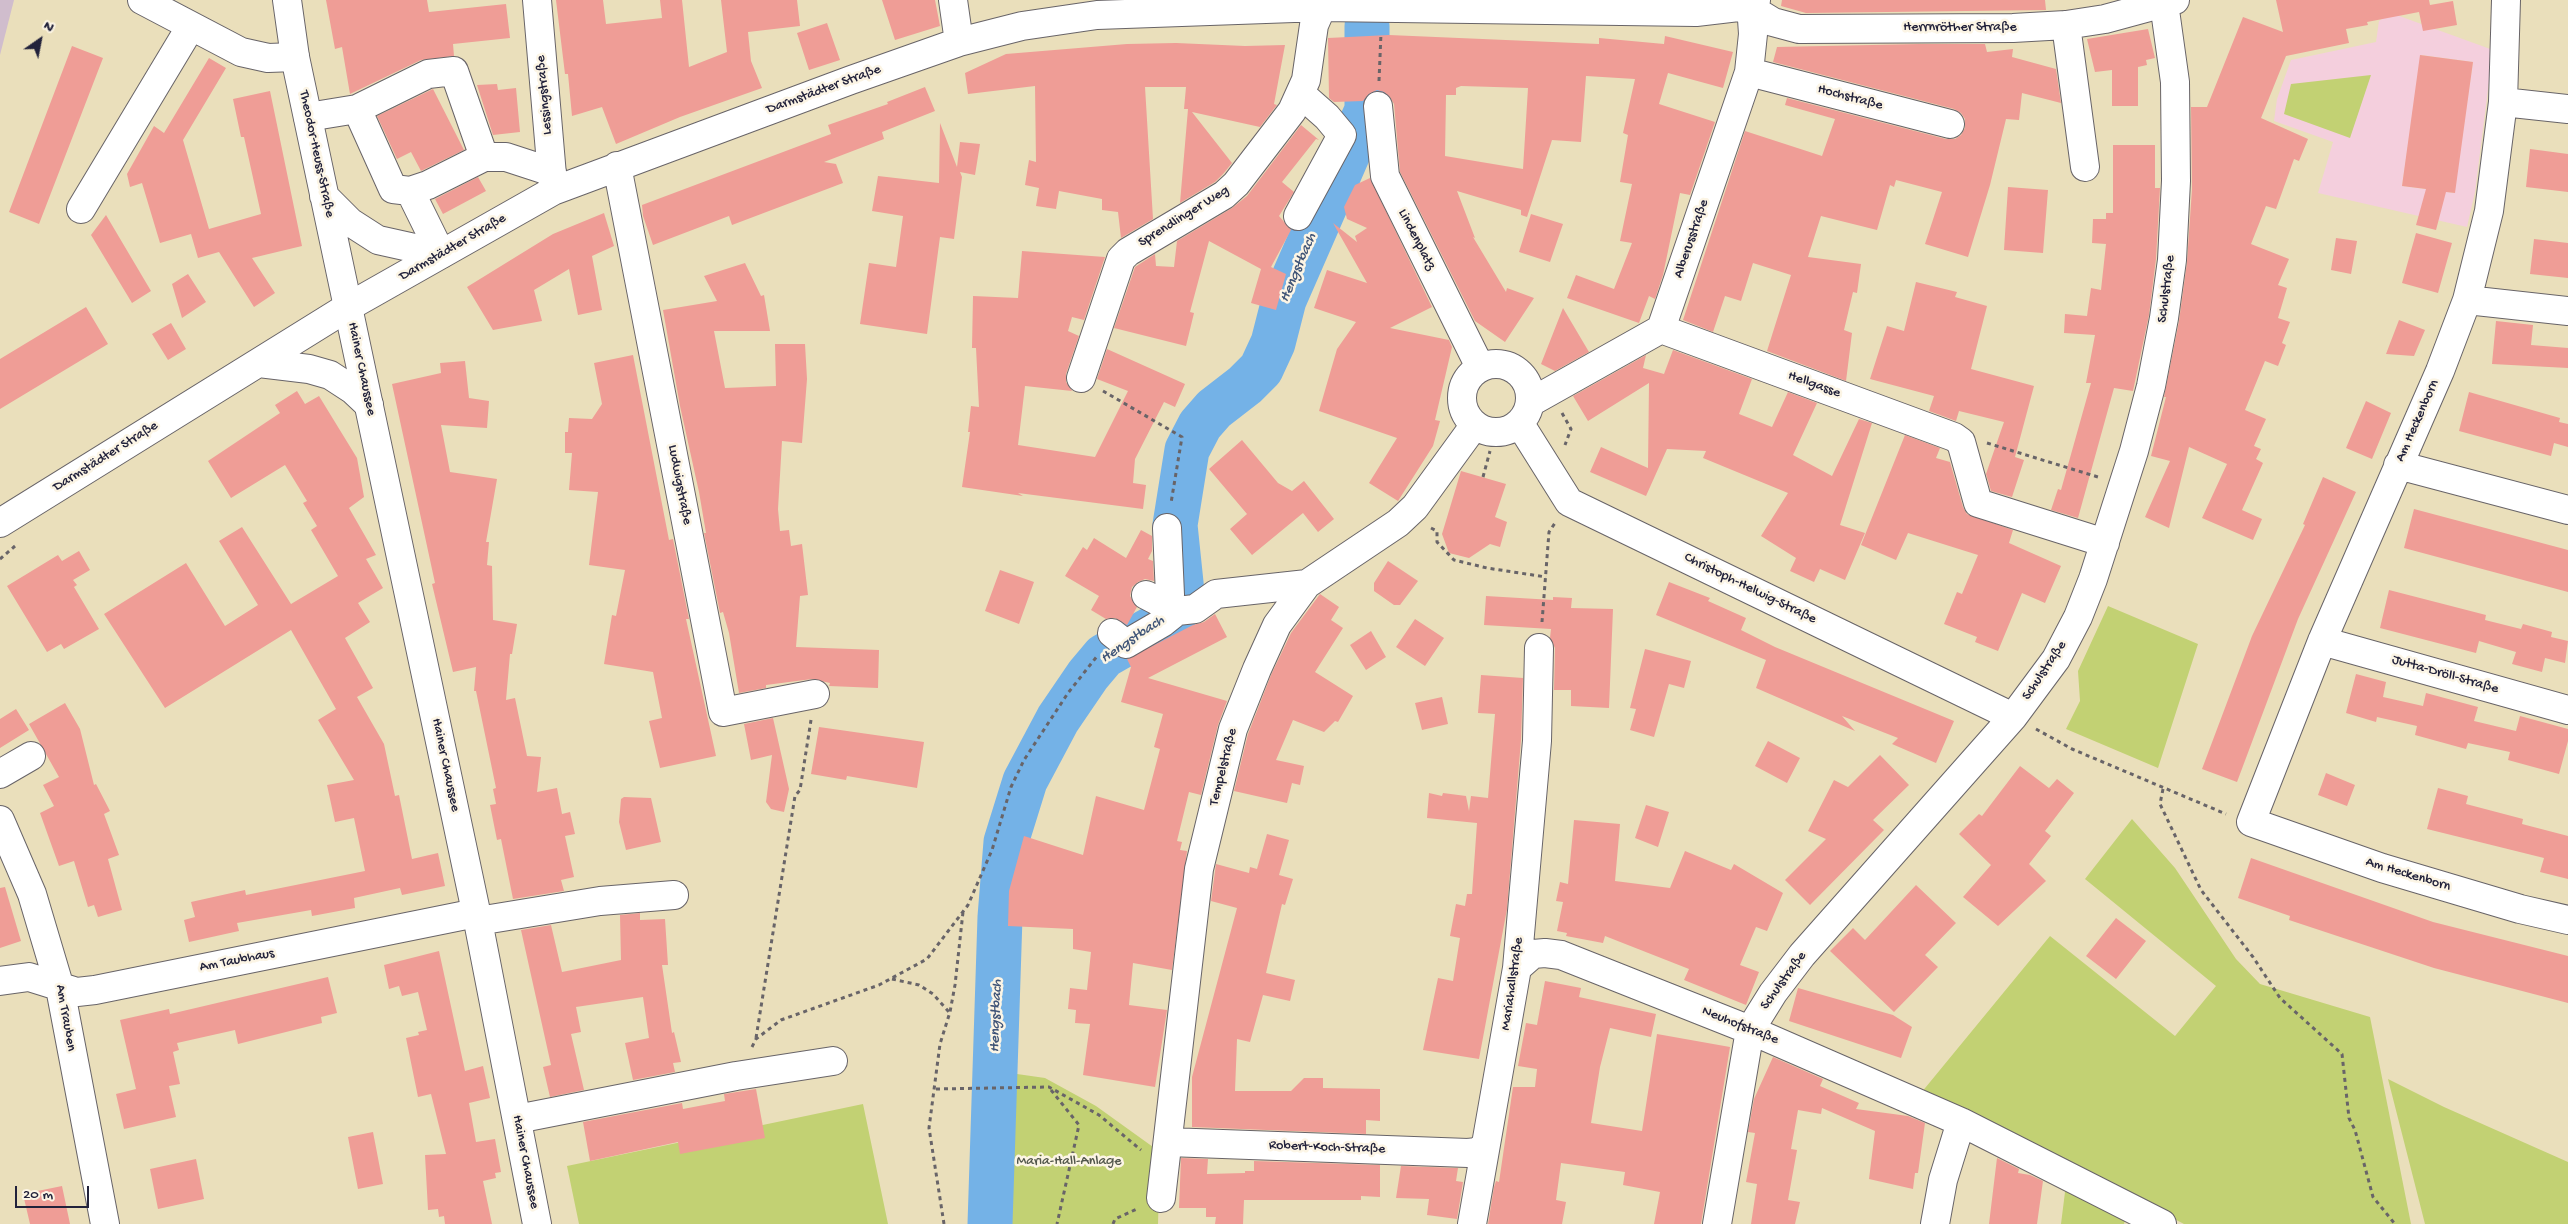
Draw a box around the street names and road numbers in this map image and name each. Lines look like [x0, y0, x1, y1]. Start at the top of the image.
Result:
street label: Herrnröther Straße [1903, 20, 2017, 36]
street label: Lessingstraße [533, 55, 557, 135]
street label: Darmstädter Straße [764, 61, 884, 119]
street label: Hochstraße [1816, 81, 1884, 115]
street label: Theodor-Heuss-Straße [294, 89, 338, 219]
street label: Sprendlinger Weg [1136, 182, 1232, 252]
street label: Alberusstraße [1671, 198, 1713, 280]
street label: Lindenplatz [1393, 207, 1439, 273]
street label: Darmstädter Straße [397, 211, 509, 285]
street label: Schulstraße [2155, 254, 2179, 324]
street label: Hainer Chaussee [343, 321, 379, 417]
street label: Hellgasse [1785, 368, 1843, 402]
street label: Am Heckenborn [2392, 377, 2444, 465]
street label: Darmstädter Straße [50, 418, 162, 496]
street label: Ludwigstraße [663, 444, 695, 526]
street label: Christoph-Helwig-Straße [1681, 550, 1819, 628]
street label: Schulstraße [2019, 638, 2071, 704]
street label: Jutta-Dröll-Straße [2390, 652, 2500, 698]
street label: Hainer Chaussee [427, 717, 463, 813]
street label: Tempelstraße [1206, 727, 1242, 807]
street label: Am Heckenborn [2364, 854, 2452, 896]
street label: Mariahallstraße [1498, 936, 1528, 1032]
street label: Am Taubhaus [198, 946, 276, 976]
street label: Schulstraße [1757, 949, 1811, 1013]
street label: Am Trauben [51, 983, 79, 1053]
street label: Neuhofstraße [1699, 1003, 1781, 1049]
street label: Hainer Chaussee [508, 1114, 542, 1210]
street label: Robert-Koch-Straße [1268, 1138, 1386, 1158]

